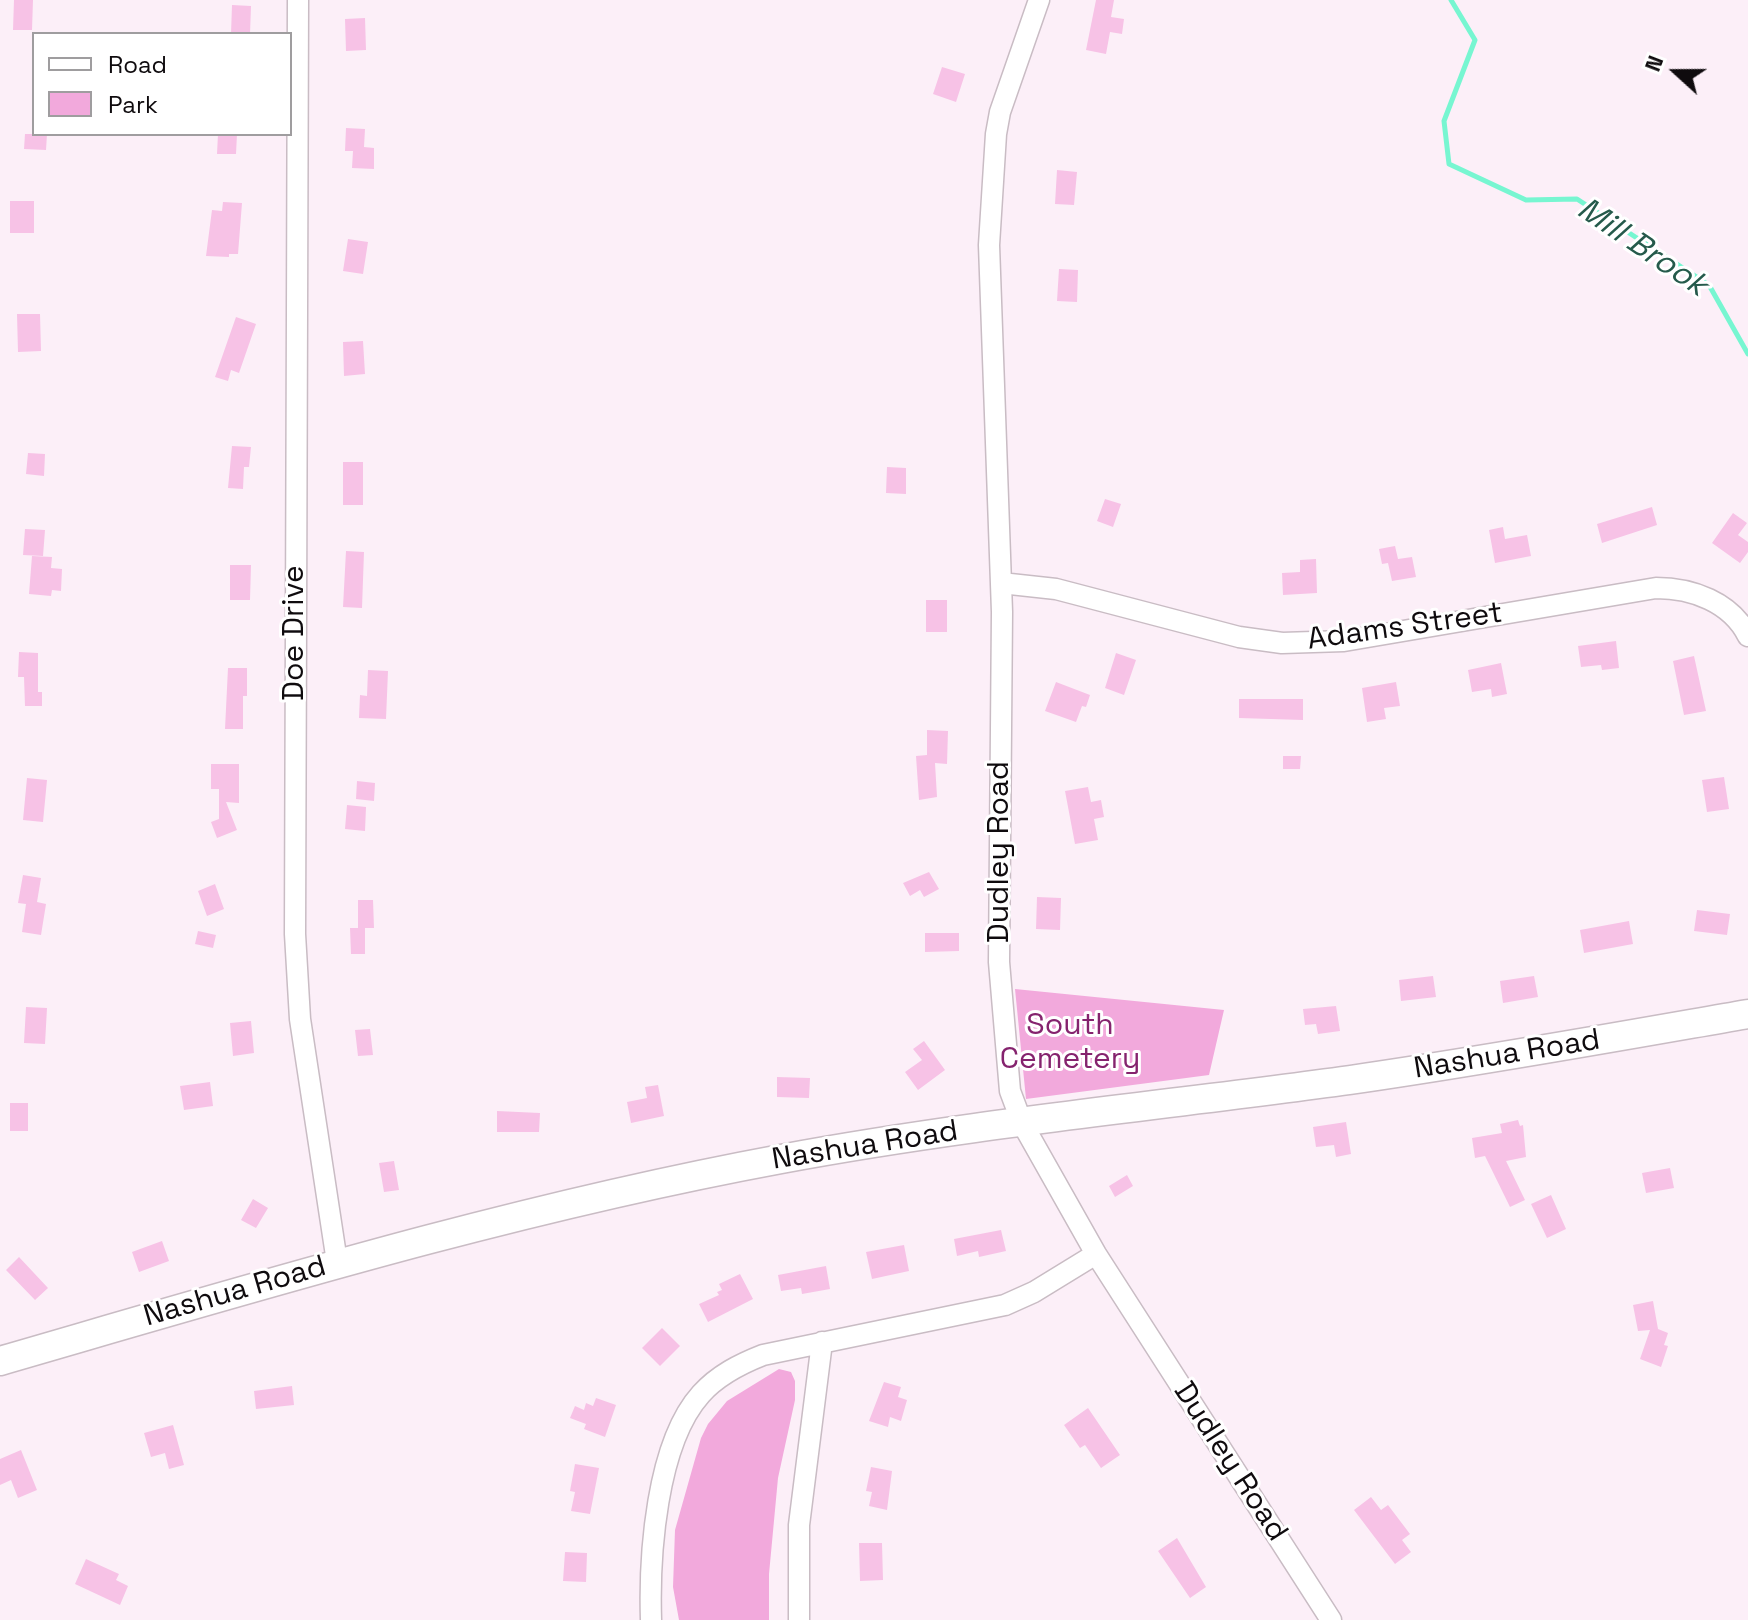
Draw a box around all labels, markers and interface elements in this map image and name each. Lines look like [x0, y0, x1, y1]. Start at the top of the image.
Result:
legend [32, 32, 292, 136]
north arrow [1636, 32, 1716, 112]
text: Road [108, 49, 167, 80]
text: N [1638, 51, 1669, 75]
text: Park [108, 89, 158, 120]
water label: Mill Brook [1570, 190, 1714, 306]
street label: Doe Drive [277, 565, 313, 701]
street label: Adams Street [1305, 596, 1505, 658]
street label: Dudley Road [982, 761, 1018, 943]
park label: South Cemetery [1000, 1008, 1140, 1078]
street label: Nashua Road [1411, 1023, 1603, 1087]
street label: Nashua Road [769, 1114, 961, 1178]
street label: Nashua Road [140, 1249, 330, 1335]
street label: Dudley Road [1165, 1376, 1295, 1548]

